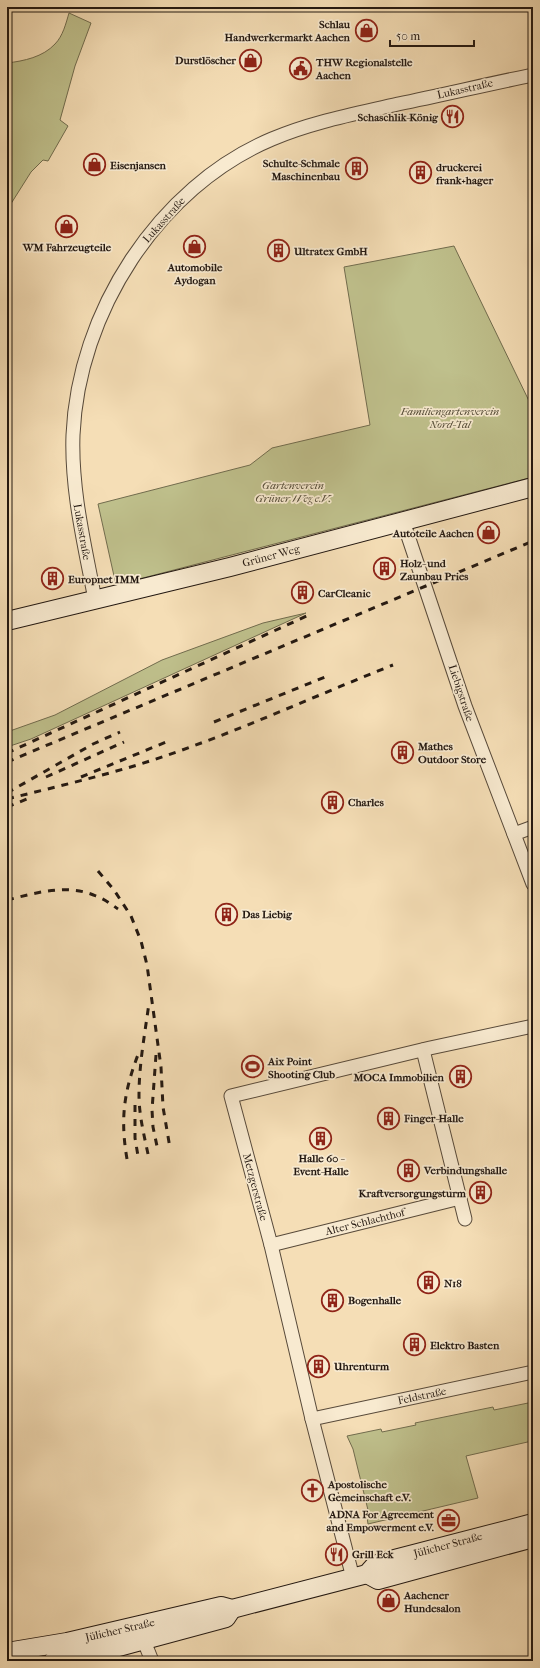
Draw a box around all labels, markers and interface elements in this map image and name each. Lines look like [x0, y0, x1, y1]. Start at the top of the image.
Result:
shop icon: Schlau Handwerkermarkt Aachen [353, 17, 379, 43]
place label: Schlau Handwerkermarkt Aachen [225, 18, 351, 44]
scale bar [390, 22, 474, 48]
text: 50 m [396, 29, 420, 43]
shop icon: Durstlöscher [238, 47, 264, 73]
place label: Durstlöscher [174, 54, 236, 67]
public building icon: THW Regionalstelle Aachen [287, 55, 313, 81]
place label: THW Regionalstelle Aachen [315, 56, 413, 82]
street label: Lukasstraße [436, 76, 495, 102]
restaurant icon: Schaschlik-König [440, 104, 466, 130]
place label: Schaschlik-König [358, 111, 439, 124]
shop icon: Eisenjansen [81, 152, 107, 178]
building icon: Schulte-Schmale Maschinenbau [343, 156, 369, 182]
place label: Schulte-Schmale Maschinenbau [263, 157, 341, 183]
place label: Eisenjansen [110, 159, 167, 172]
building icon: druckerei frank+hager [407, 160, 433, 186]
place label: druckerei frank+hager [435, 161, 493, 187]
street label: Lukasstraße [140, 194, 188, 245]
shop icon: WM Fahrzeugteile [54, 214, 80, 240]
shop icon: Automobile Aydogan [182, 234, 208, 260]
building icon: Ultratex GmbH [266, 238, 292, 264]
place label: WM Fahrzeugteile [22, 241, 112, 254]
place label: Ultratex GmbH [293, 245, 368, 258]
place label: Automobile Aydogan [167, 261, 223, 287]
park label: Familiengartenverein Nord-Tal [400, 405, 499, 431]
park label: Gartenverein Grüner Weg e.V. [255, 479, 332, 505]
street label: Lukasstraße [71, 503, 93, 562]
shop icon: Autoteile Aachen [476, 520, 502, 546]
place label: Autoteile Aachen [392, 527, 475, 540]
street label: Grüner Weg [241, 542, 301, 570]
building icon: Holz- und Zaunbau Pries [371, 556, 397, 582]
place label: Holz- und Zaunbau Pries [400, 557, 468, 583]
building icon: Europnet IMM [40, 566, 66, 592]
place label: Europnet IMM [68, 573, 140, 586]
building icon: CarCleanic [289, 580, 315, 606]
place label: CarCleanic [318, 587, 371, 600]
street label: Liebigstraße [446, 663, 477, 724]
building icon: Mathes Outdoor Store [390, 739, 416, 765]
place label: Mathes Outdoor Store [417, 740, 487, 766]
building icon: Charles [319, 789, 345, 815]
place label: Charles [348, 796, 384, 809]
building icon: Das Liebig [214, 901, 240, 927]
place label: Das Liebig [241, 908, 293, 921]
sports icon: Aix Point Shooting Club [240, 1054, 266, 1080]
place label: Aix Point Shooting Club [267, 1055, 335, 1081]
building icon: MOCA Immobilien [447, 1064, 473, 1090]
place label: MOCA Immobilien [352, 1071, 445, 1084]
building icon: Finger-Halle [376, 1105, 402, 1131]
place label: Finger-Halle [403, 1112, 464, 1125]
building icon: Halle 60 - Event-Halle [308, 1125, 334, 1151]
street label: Metzgerstraße [240, 1152, 270, 1223]
place label: Halle 60 - Event-Halle [293, 1152, 349, 1178]
building icon: Verbindungshalle [395, 1157, 421, 1183]
place label: Verbindungshalle [423, 1164, 508, 1177]
building icon: Kraftversorgungsturm [468, 1180, 494, 1206]
place label: Kraftversorgungsturm [358, 1187, 467, 1200]
street label: Alter Schlachthof [323, 1205, 408, 1238]
building icon: N18 [415, 1270, 441, 1296]
place label: N18 [444, 1277, 462, 1290]
building icon: Bogenhalle [319, 1287, 345, 1313]
place label: Bogenhalle [348, 1294, 402, 1307]
building icon: Elektro Basten [402, 1332, 428, 1358]
place label: Elektro Basten [430, 1339, 500, 1352]
building icon: Uhrenturm [306, 1353, 332, 1379]
place label: Uhrenturm [333, 1360, 390, 1373]
street label: Feldstraße [396, 1384, 448, 1407]
church icon: Apostolische Gemeinschaft e.V. [299, 1477, 325, 1503]
place label: Apostolische Gemeinschaft e.V. [327, 1478, 411, 1504]
office icon: ADNA For Agreement and Empowerment e.V. [436, 1507, 462, 1533]
place label: ADNA For Agreement and Empowerment e.V. [326, 1508, 435, 1534]
street label: Jülicher Straße [411, 1529, 484, 1561]
restaurant icon: Grill Eck [324, 1541, 350, 1567]
place label: Grill Eck [352, 1548, 394, 1561]
shop icon: Aachener Hundesalon [376, 1588, 402, 1614]
place label: Aachener Hundesalon [403, 1589, 461, 1615]
street label: Jülicher Straße [83, 1616, 156, 1645]

